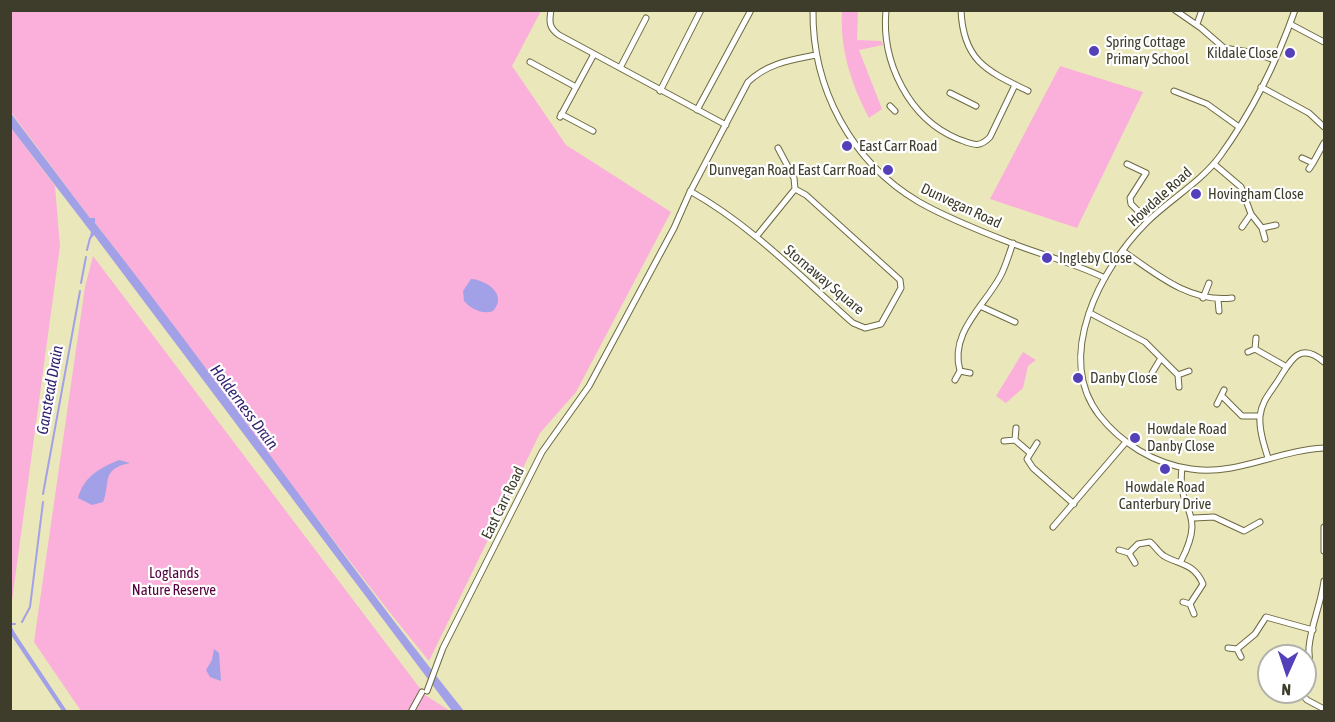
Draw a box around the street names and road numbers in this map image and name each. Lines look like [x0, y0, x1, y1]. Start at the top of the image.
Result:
street label: Howdale Road [1124, 164, 1196, 230]
street label: Dunvegan Road [918, 179, 1004, 233]
street label: Stornaway Square [780, 241, 868, 319]
street label: East Carr Road [478, 464, 528, 542]

